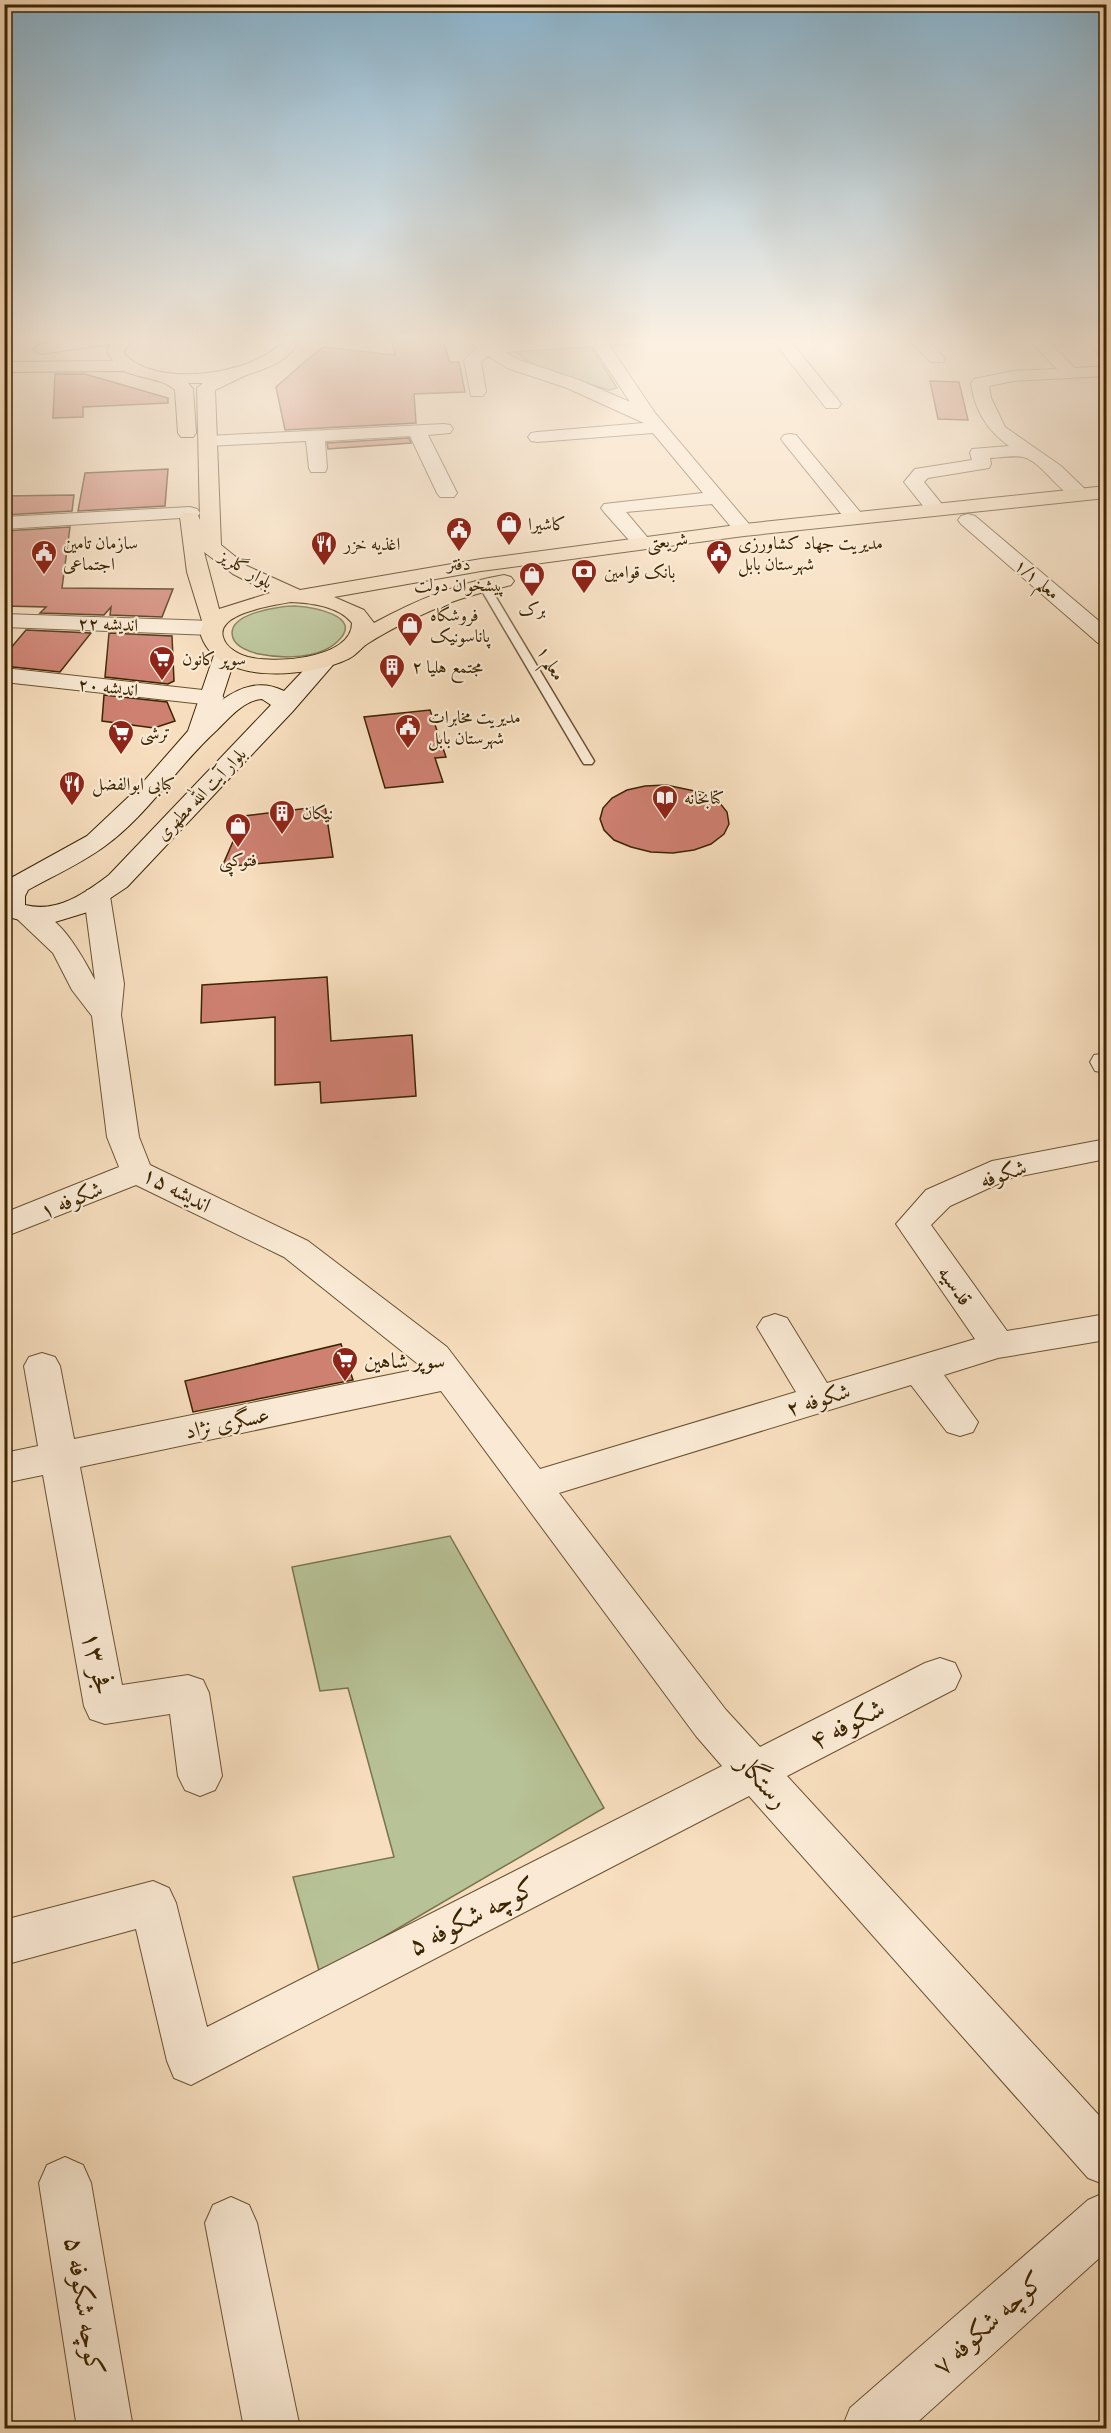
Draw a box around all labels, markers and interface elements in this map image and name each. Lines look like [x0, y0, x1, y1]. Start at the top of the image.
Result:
shop icon: کاشیرا [494, 509, 524, 547]
place label: کاشیرا [528, 514, 566, 536]
public building icon: دفتر پیشخوان دولت [444, 515, 474, 553]
street label: شریعتی [645, 528, 689, 557]
restaurant icon: اغذیه خزر [309, 529, 339, 567]
place label: سازمان تامین اجتماعی [63, 533, 138, 576]
place label: مدیریت جهاد کشاورزی شهرستان بابل [738, 533, 883, 577]
place label: اغذیه خزر [342, 534, 401, 556]
public building icon: سازمان تامین اجتماعی [29, 538, 59, 576]
public building icon: مدیریت جهاد کشاورزی شهرستان بابل [704, 538, 734, 576]
street label: بلوار گلریز [213, 543, 277, 594]
place label: دفتر پیشخوان دولت [414, 554, 504, 597]
street label: معلم ۱/۱ [1005, 555, 1063, 610]
bank icon: بانک قوامین [569, 557, 599, 595]
shop icon: برک [517, 560, 547, 598]
place label: بانک قوامین [604, 562, 675, 584]
place label: برک [518, 599, 546, 621]
place label: فروشگاه پاناسونیک [430, 603, 491, 649]
shop icon: فروشگاه پاناسونیک [395, 610, 425, 648]
street label: اندیشه ۲۲ [78, 613, 139, 637]
street label: معلم ۱ [526, 642, 569, 688]
supermarket icon: سوپر کانون [147, 644, 177, 682]
place label: سوپر کانون [182, 649, 246, 671]
building icon: مجتمع هلیا ۲ [377, 652, 407, 690]
place label: مجتمع هلیا ۲ [412, 657, 483, 683]
street label: اندیشه ۲۰ [77, 674, 139, 702]
place label: مدیریت مخابرات شهرستان بابل [428, 707, 521, 751]
public building icon: مدیریت مخابرات شهرستان بابل [393, 712, 423, 750]
supermarket icon: ترشی [106, 718, 136, 756]
place label: ترشی [140, 723, 170, 746]
street label: بلوار آیت الله مطهری [149, 741, 252, 846]
restaurant icon: کبابی ابوالفضل [57, 769, 87, 807]
place label: کبابی ابوالفضل [92, 774, 175, 797]
library icon: کتابخانه [650, 783, 680, 821]
place label: کتابخانه [684, 788, 724, 810]
building icon: نیکان [267, 798, 297, 836]
place label: نیکان [302, 803, 333, 825]
shop icon: فتوکپی [223, 811, 253, 849]
place label: فتوکپی [219, 850, 257, 877]
street label: شکوفه [977, 1154, 1030, 1195]
street label: اندیشه ۱۵ [137, 1161, 215, 1220]
street label: شکوفه ۱ [36, 1176, 107, 1225]
street label: قدسیه [931, 1260, 978, 1311]
supermarket icon: سوپر شاهین [330, 1345, 360, 1383]
place label: سوپر شاهین [364, 1348, 445, 1375]
street label: شکوفه ۲ [783, 1378, 854, 1423]
street label: عسگری نژاد [183, 1401, 272, 1446]
street label: فجر ۱۳ [73, 1628, 121, 1698]
street label: شکوفه ۴ [804, 1692, 891, 1758]
street label: رستگار [727, 1744, 797, 1816]
street label: کوچه شکوفه ۵ [402, 1870, 542, 1964]
street label: کوچه شکوفه ۵ [56, 2234, 112, 2378]
street label: کوچه شکوفه ۷ [925, 2264, 1052, 2383]

